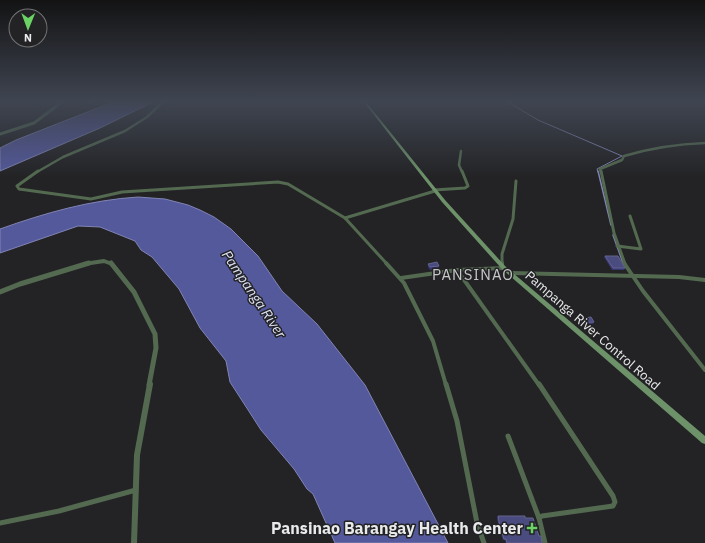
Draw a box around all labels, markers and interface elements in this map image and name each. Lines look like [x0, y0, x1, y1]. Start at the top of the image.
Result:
north arrow [8, 8, 48, 48]
text: N [24, 31, 32, 45]
water label: Pampanga River [218, 247, 291, 342]
district label: PANSINAO [432, 265, 514, 284]
street label: Pampanga River Control Road [522, 267, 664, 394]
place label: Pansinao Barangay Health Center [271, 518, 524, 538]
marker: Pansinao Barangay Health Center [526, 522, 538, 534]

